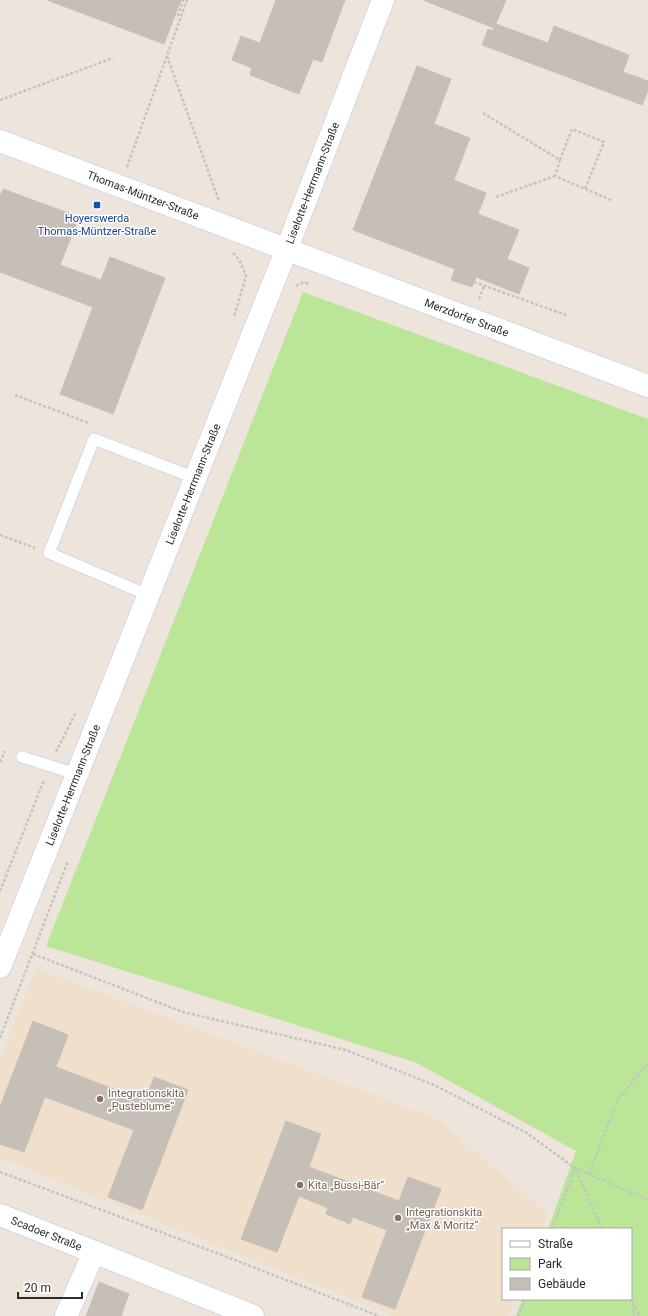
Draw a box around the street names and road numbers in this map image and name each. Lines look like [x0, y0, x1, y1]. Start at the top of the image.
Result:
street label: Liselotte-Herrmann-Straße [283, 120, 342, 246]
street label: Thomas-Müntzer-Straße [85, 168, 201, 222]
street label: Merzdorfer Straße [423, 296, 511, 339]
street label: Liselotte-Herrmann-Straße [163, 422, 223, 547]
street label: Liselotte-Herrmann-Straße [43, 722, 103, 847]
street label: Scadoer Straße [9, 1214, 84, 1253]

